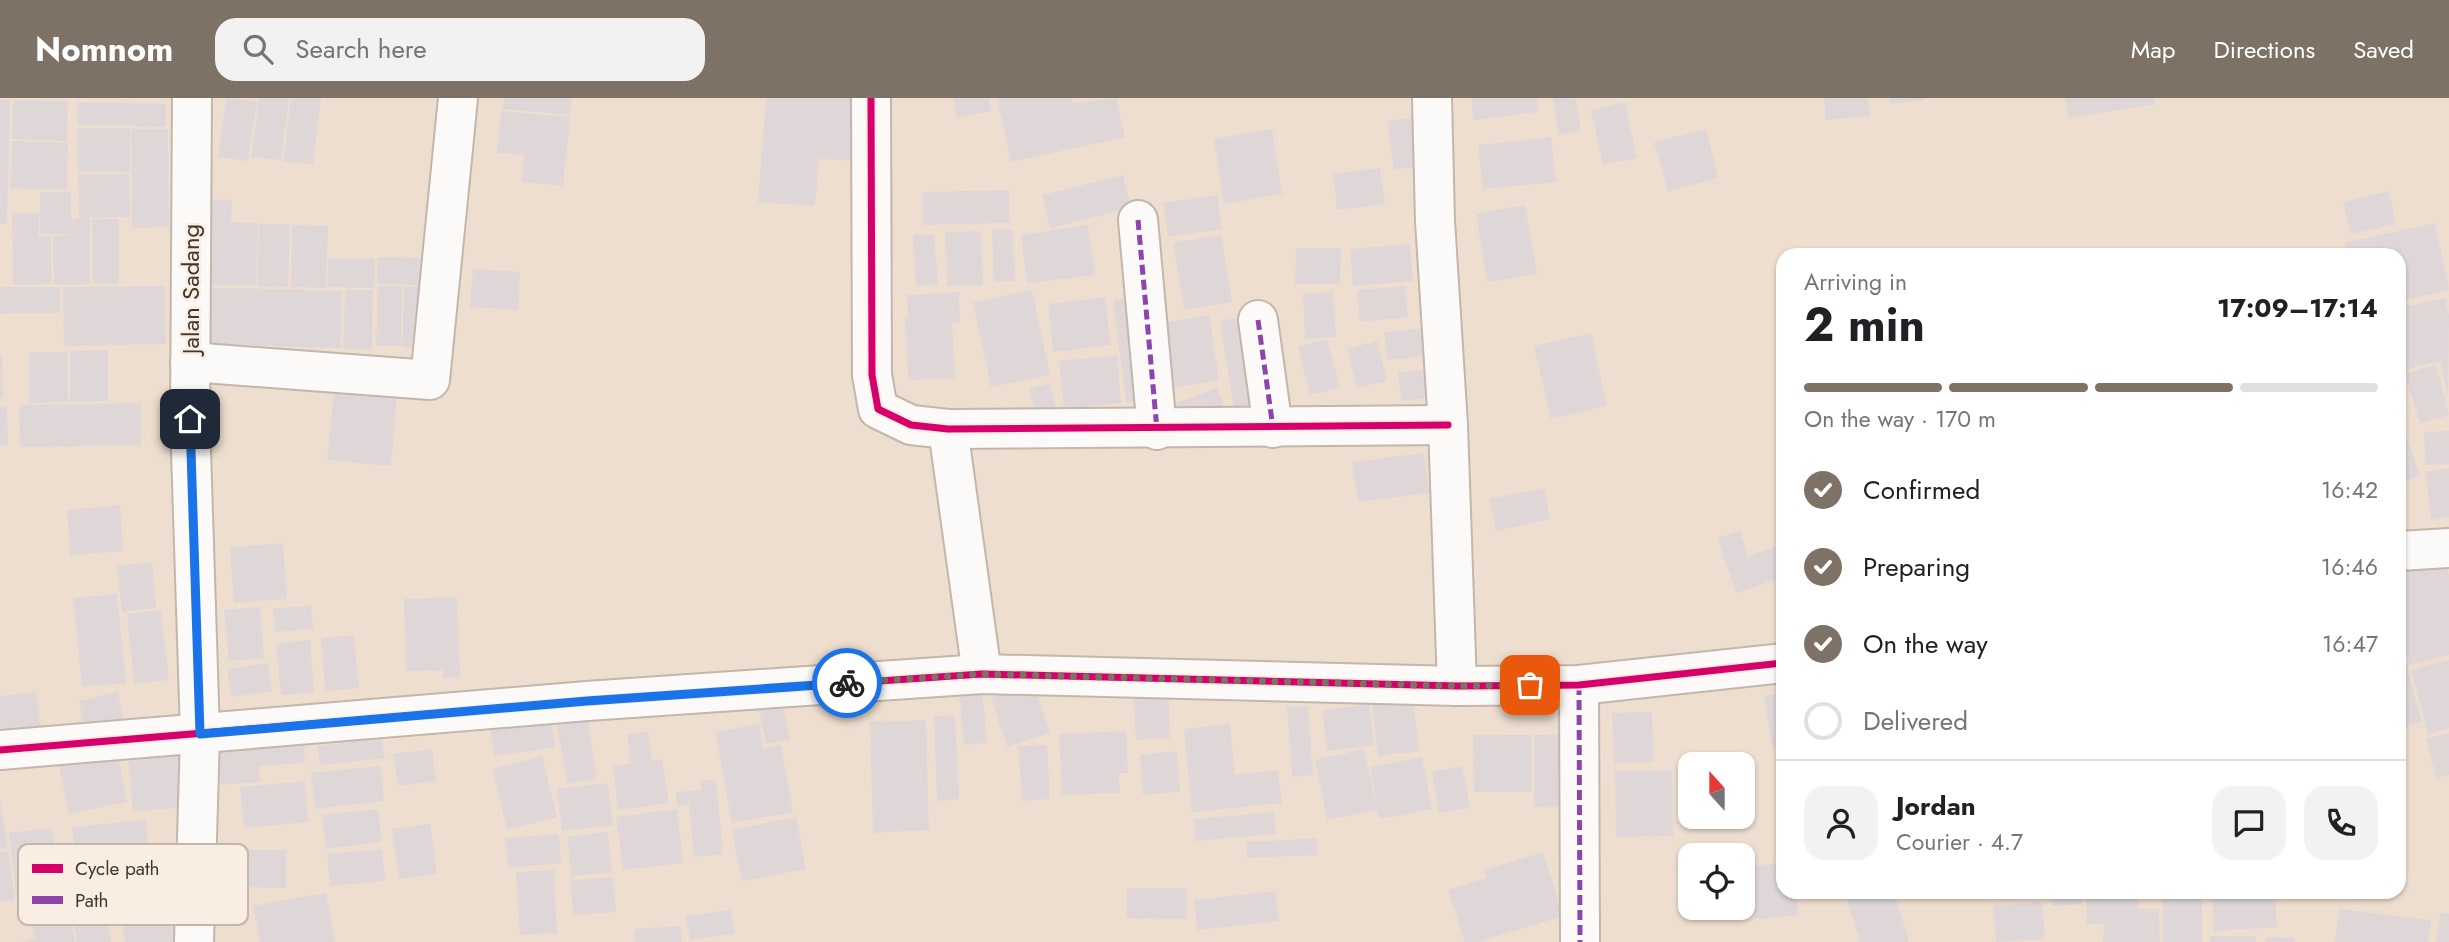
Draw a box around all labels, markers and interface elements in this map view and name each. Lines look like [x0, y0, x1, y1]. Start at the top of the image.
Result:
search box [215, 18, 705, 81]
text: Nomnom [35, 26, 173, 73]
icon: search [239, 30, 277, 68]
text: Search here [295, 30, 427, 68]
text: Map [2131, 32, 2176, 67]
text: Directions [2214, 32, 2315, 67]
text: Saved [2353, 32, 2414, 67]
street label: Jalan Sadang [173, 224, 208, 357]
text: Arriving in [1804, 265, 1907, 299]
text: 17:09–17:14 [2217, 289, 2378, 327]
text: 2 min [1804, 292, 1925, 358]
pin [160, 389, 220, 449]
icon: home [171, 400, 209, 438]
text: On the way · 170 m [1804, 402, 1996, 436]
icon: check [1804, 471, 1842, 509]
text: Confirmed [1863, 471, 1980, 509]
text: 16:42 [2321, 473, 2378, 507]
icon: check [1804, 548, 1842, 586]
text: Preparing [1863, 548, 1970, 586]
text: 16:46 [2321, 550, 2378, 584]
icon: check [1804, 625, 1842, 663]
text: On the way [1863, 625, 1988, 663]
text: 16:47 [2322, 627, 2378, 661]
courier [812, 648, 882, 718]
pin [1500, 655, 1560, 715]
icon: bike [828, 664, 866, 702]
icon: bag [1511, 666, 1549, 704]
text: Delivered [1863, 702, 1968, 740]
north arrow [1678, 752, 1755, 830]
map controls [1678, 752, 1755, 920]
button: person [1804, 786, 1878, 860]
button: chat [2212, 786, 2286, 860]
button: phone [2304, 786, 2378, 860]
text: Jordan [1896, 787, 1976, 825]
text: Courier · 4.7 [1896, 825, 2023, 859]
button: locate [1678, 843, 1755, 920]
legend [18, 844, 248, 925]
text: Cycle path [75, 855, 160, 882]
text: Path [75, 887, 109, 914]

